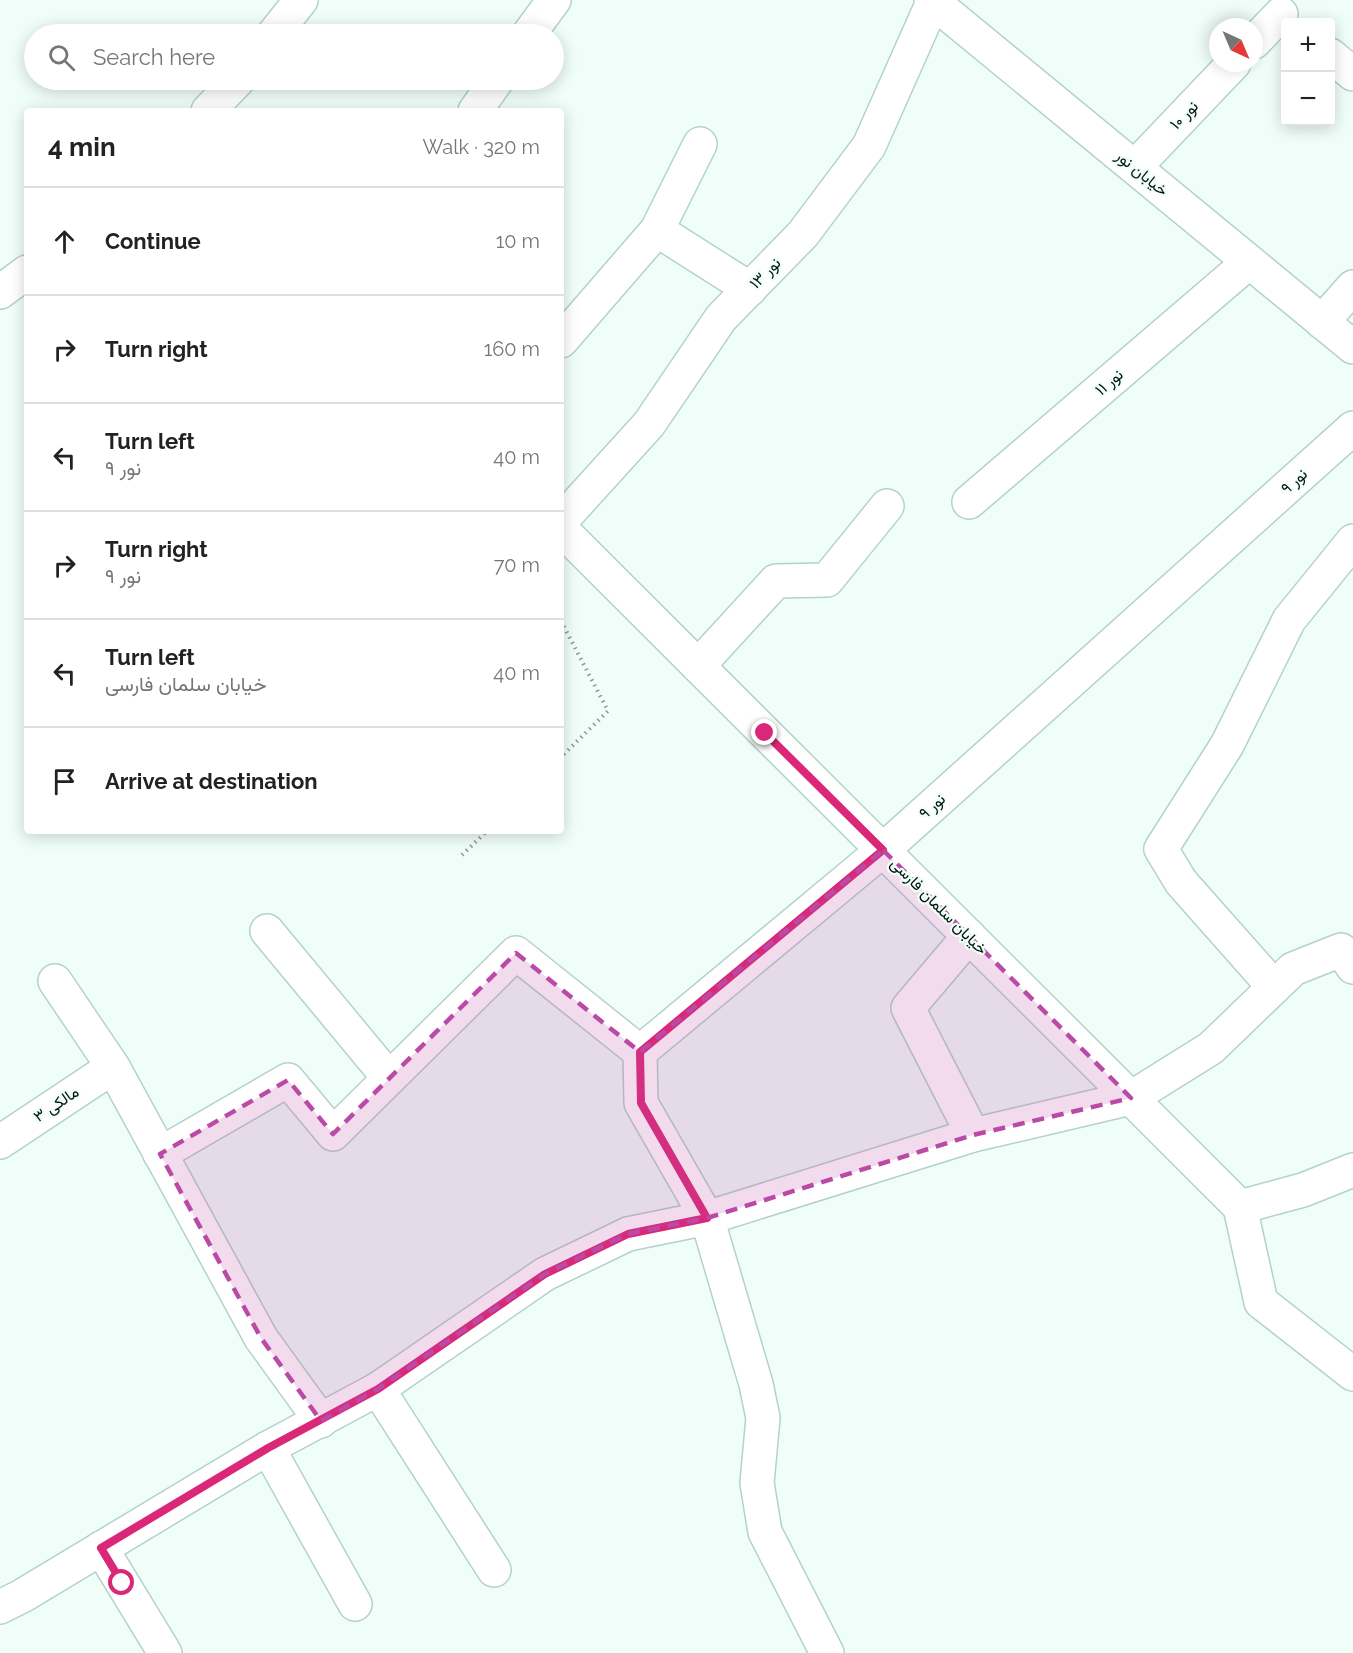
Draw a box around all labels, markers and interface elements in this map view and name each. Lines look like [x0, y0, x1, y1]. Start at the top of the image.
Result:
north arrow [1209, 18, 1263, 72]
map controls [1281, 18, 1335, 126]
button: + [1281, 18, 1335, 72]
search box [24, 24, 564, 90]
icon: search [45, 41, 78, 74]
text: Search here [93, 44, 215, 70]
button: − [1281, 72, 1335, 126]
street label: نور ۱۰ [1166, 97, 1203, 134]
text: 4 min [48, 132, 116, 162]
text: Walk · 320 m [422, 135, 540, 159]
street label: خیابان نور [1111, 146, 1172, 201]
icon: ahead [48, 225, 81, 258]
text: Continue [105, 228, 201, 254]
text: 10 m [496, 229, 540, 253]
street label: نور ۱۳ [745, 253, 785, 293]
icon: right [48, 333, 81, 366]
text: Turn right [105, 336, 208, 362]
text: 160 m [484, 337, 540, 361]
street label: نور ۱۱ [1091, 365, 1127, 400]
text: Turn left [105, 428, 195, 454]
icon: left [48, 441, 81, 474]
text: 40 m [493, 445, 540, 469]
text: نور ۹ [105, 456, 141, 480]
street label: نور ۹ [1277, 464, 1312, 498]
text: Turn right [105, 536, 208, 562]
icon: right [48, 549, 81, 582]
text: 70 m [494, 553, 540, 577]
text: نور ۹ [105, 564, 141, 588]
text: Turn left [105, 644, 195, 670]
icon: left [48, 657, 81, 690]
text: 40 m [493, 661, 540, 685]
text: خیابان سلمان فارسی [105, 672, 267, 696]
route end [751, 719, 777, 745]
icon: arrive [48, 765, 81, 798]
text: Arrive at destination [105, 768, 318, 794]
street label: نور ۹ [915, 789, 950, 823]
street label: خیابان سلمان فارسی [886, 854, 992, 959]
street label: مالکی ۳ [30, 1082, 83, 1127]
route start [108, 1569, 134, 1595]

